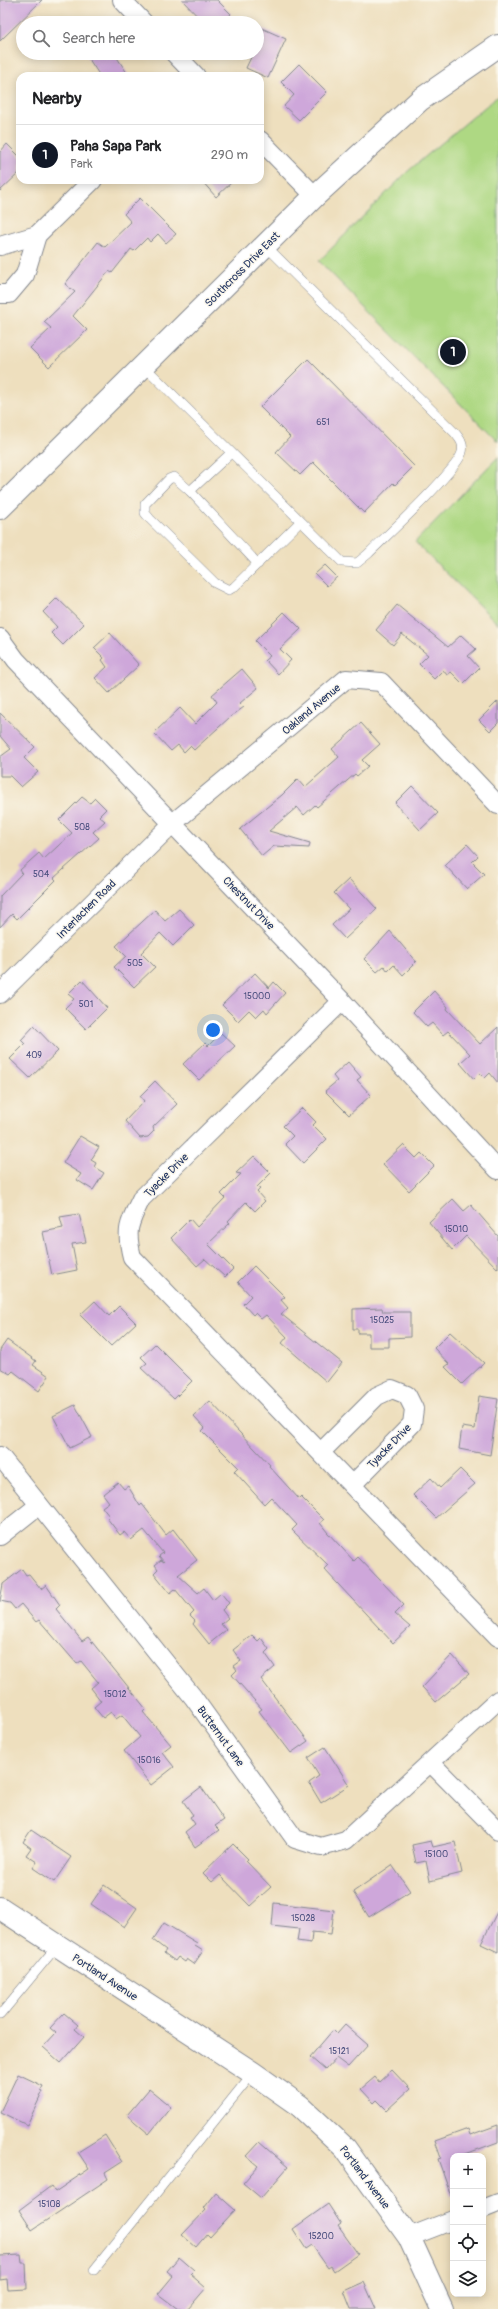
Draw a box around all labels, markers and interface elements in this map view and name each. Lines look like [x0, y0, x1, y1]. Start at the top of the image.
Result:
search box [16, 16, 264, 60]
icon: search [30, 27, 52, 49]
text: Search here [62, 29, 135, 48]
text: Nearby [32, 88, 81, 109]
text: Paha Sapa Park [70, 137, 161, 156]
text: 1 [42, 147, 48, 163]
text: 290 m [211, 147, 248, 163]
text: Park [70, 156, 93, 172]
street label: Southcross Drive East [202, 229, 283, 310]
pin: 1 [440, 337, 466, 367]
house number: 651 [316, 417, 330, 428]
street label: Oakland Avenue [280, 681, 343, 737]
house number: 508 [74, 822, 90, 833]
house number: 504 [33, 869, 50, 880]
street label: Chestnut Drive [220, 874, 278, 933]
street label: Interlachen Road [54, 877, 119, 942]
house number: 505 [127, 958, 143, 969]
house number: 15000 [244, 991, 270, 1002]
house number: 501 [79, 999, 93, 1010]
your location [203, 1020, 223, 1040]
house number: 409 [26, 1050, 42, 1061]
street label: Tyacke Drive [142, 1150, 192, 1200]
house number: 15010 [444, 1224, 468, 1235]
house number: 15025 [370, 1315, 394, 1326]
street label: Tyacke Drive [365, 1421, 414, 1471]
house number: 15012 [103, 1689, 127, 1700]
street label: Butternut Lane [194, 1704, 247, 1769]
house number: 15016 [137, 1755, 161, 1766]
house number: 15100 [424, 1849, 448, 1860]
house number: 15028 [291, 1913, 316, 1924]
street label: Portland Avenue [70, 1951, 140, 2004]
house number: 15121 [329, 2046, 349, 2057]
street label: Portland Avenue [337, 2143, 393, 2212]
map controls [450, 2153, 486, 2297]
button: + [450, 2153, 486, 2189]
button: − [450, 2189, 486, 2225]
house number: 15108 [38, 2199, 61, 2210]
button: locate [450, 2225, 486, 2261]
house number: 15200 [308, 2231, 334, 2242]
button: layers [450, 2261, 486, 2297]

